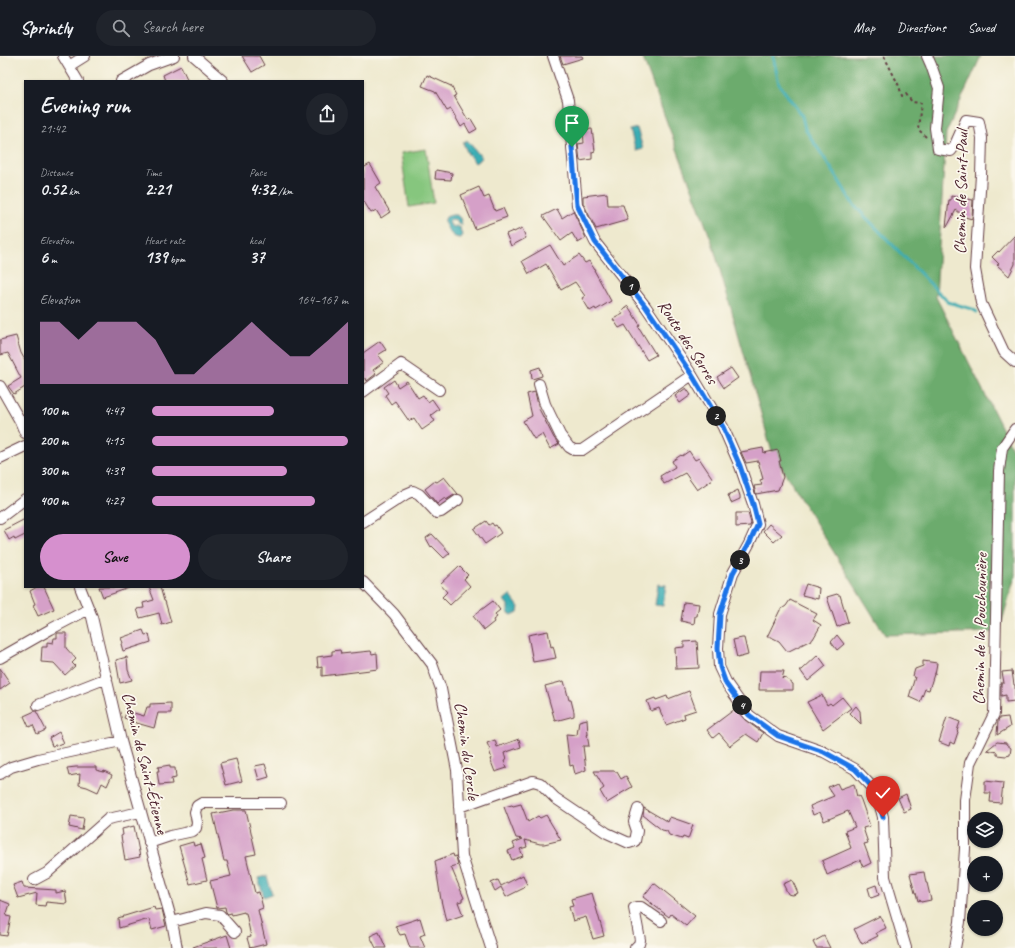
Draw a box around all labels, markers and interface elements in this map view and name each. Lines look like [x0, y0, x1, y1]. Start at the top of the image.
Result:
search box [96, 10, 376, 46]
text: Sprintly [20, 16, 72, 40]
icon: search [110, 17, 132, 39]
text: Search here [142, 18, 203, 37]
text: Map [854, 19, 875, 36]
text: Directions [897, 19, 946, 36]
text: Saved [968, 19, 995, 36]
text: Evening run [40, 92, 130, 120]
button: share [306, 93, 348, 135]
pin [555, 106, 589, 147]
icon: arrive [561, 112, 583, 134]
text: 21:42 [40, 121, 66, 137]
street label: Chemin de Saint-Paul [949, 126, 973, 254]
text: Distance [40, 165, 73, 179]
text: Time [145, 165, 162, 179]
text: Pace [249, 165, 266, 179]
text: 0.52 [40, 179, 66, 200]
text: 2:21 [145, 179, 171, 200]
text: 4:32 [249, 179, 276, 200]
text: km [66, 184, 79, 198]
text: /km [276, 184, 293, 198]
text: Elevation [40, 233, 74, 247]
text: Heart rate [145, 233, 185, 247]
text: kcal [249, 233, 264, 247]
text: 6 [40, 247, 48, 268]
text: 139 [145, 247, 167, 268]
text: 37 [249, 247, 265, 268]
text: m [48, 252, 57, 266]
text: bpm [167, 252, 185, 266]
pin: 1 [620, 276, 640, 296]
text: 1 [628, 279, 632, 293]
text: Elevation [40, 292, 80, 308]
text: 164–167 m [297, 292, 348, 308]
street label: Route des Serres [653, 296, 724, 390]
text: 100 m [40, 403, 68, 419]
text: 4:47 [104, 403, 124, 419]
pin: 2 [706, 406, 726, 426]
text: 2 [714, 409, 718, 423]
text: 200 m [40, 433, 68, 449]
text: 4:15 [104, 433, 124, 449]
text: 300 m [40, 463, 68, 479]
text: 4:39 [104, 463, 124, 479]
text: 400 m [40, 493, 68, 509]
text: 4:27 [104, 493, 124, 509]
button: Save [40, 534, 190, 580]
button: Share [198, 534, 348, 580]
pin: 3 [730, 550, 750, 570]
street label: Chemin de la Pouchounière [968, 552, 992, 705]
text: 3 [738, 553, 742, 567]
street label: Chemin de Saint-Étienne [117, 690, 174, 837]
pin: 4 [732, 695, 752, 715]
text: 4 [740, 698, 744, 712]
street label: Chemin du Cercle [450, 701, 484, 803]
pin [866, 776, 900, 817]
icon: check [872, 782, 894, 804]
map controls [967, 812, 1003, 936]
button: layers [967, 812, 1003, 848]
button: + [967, 856, 1003, 892]
button: − [967, 900, 1003, 936]

